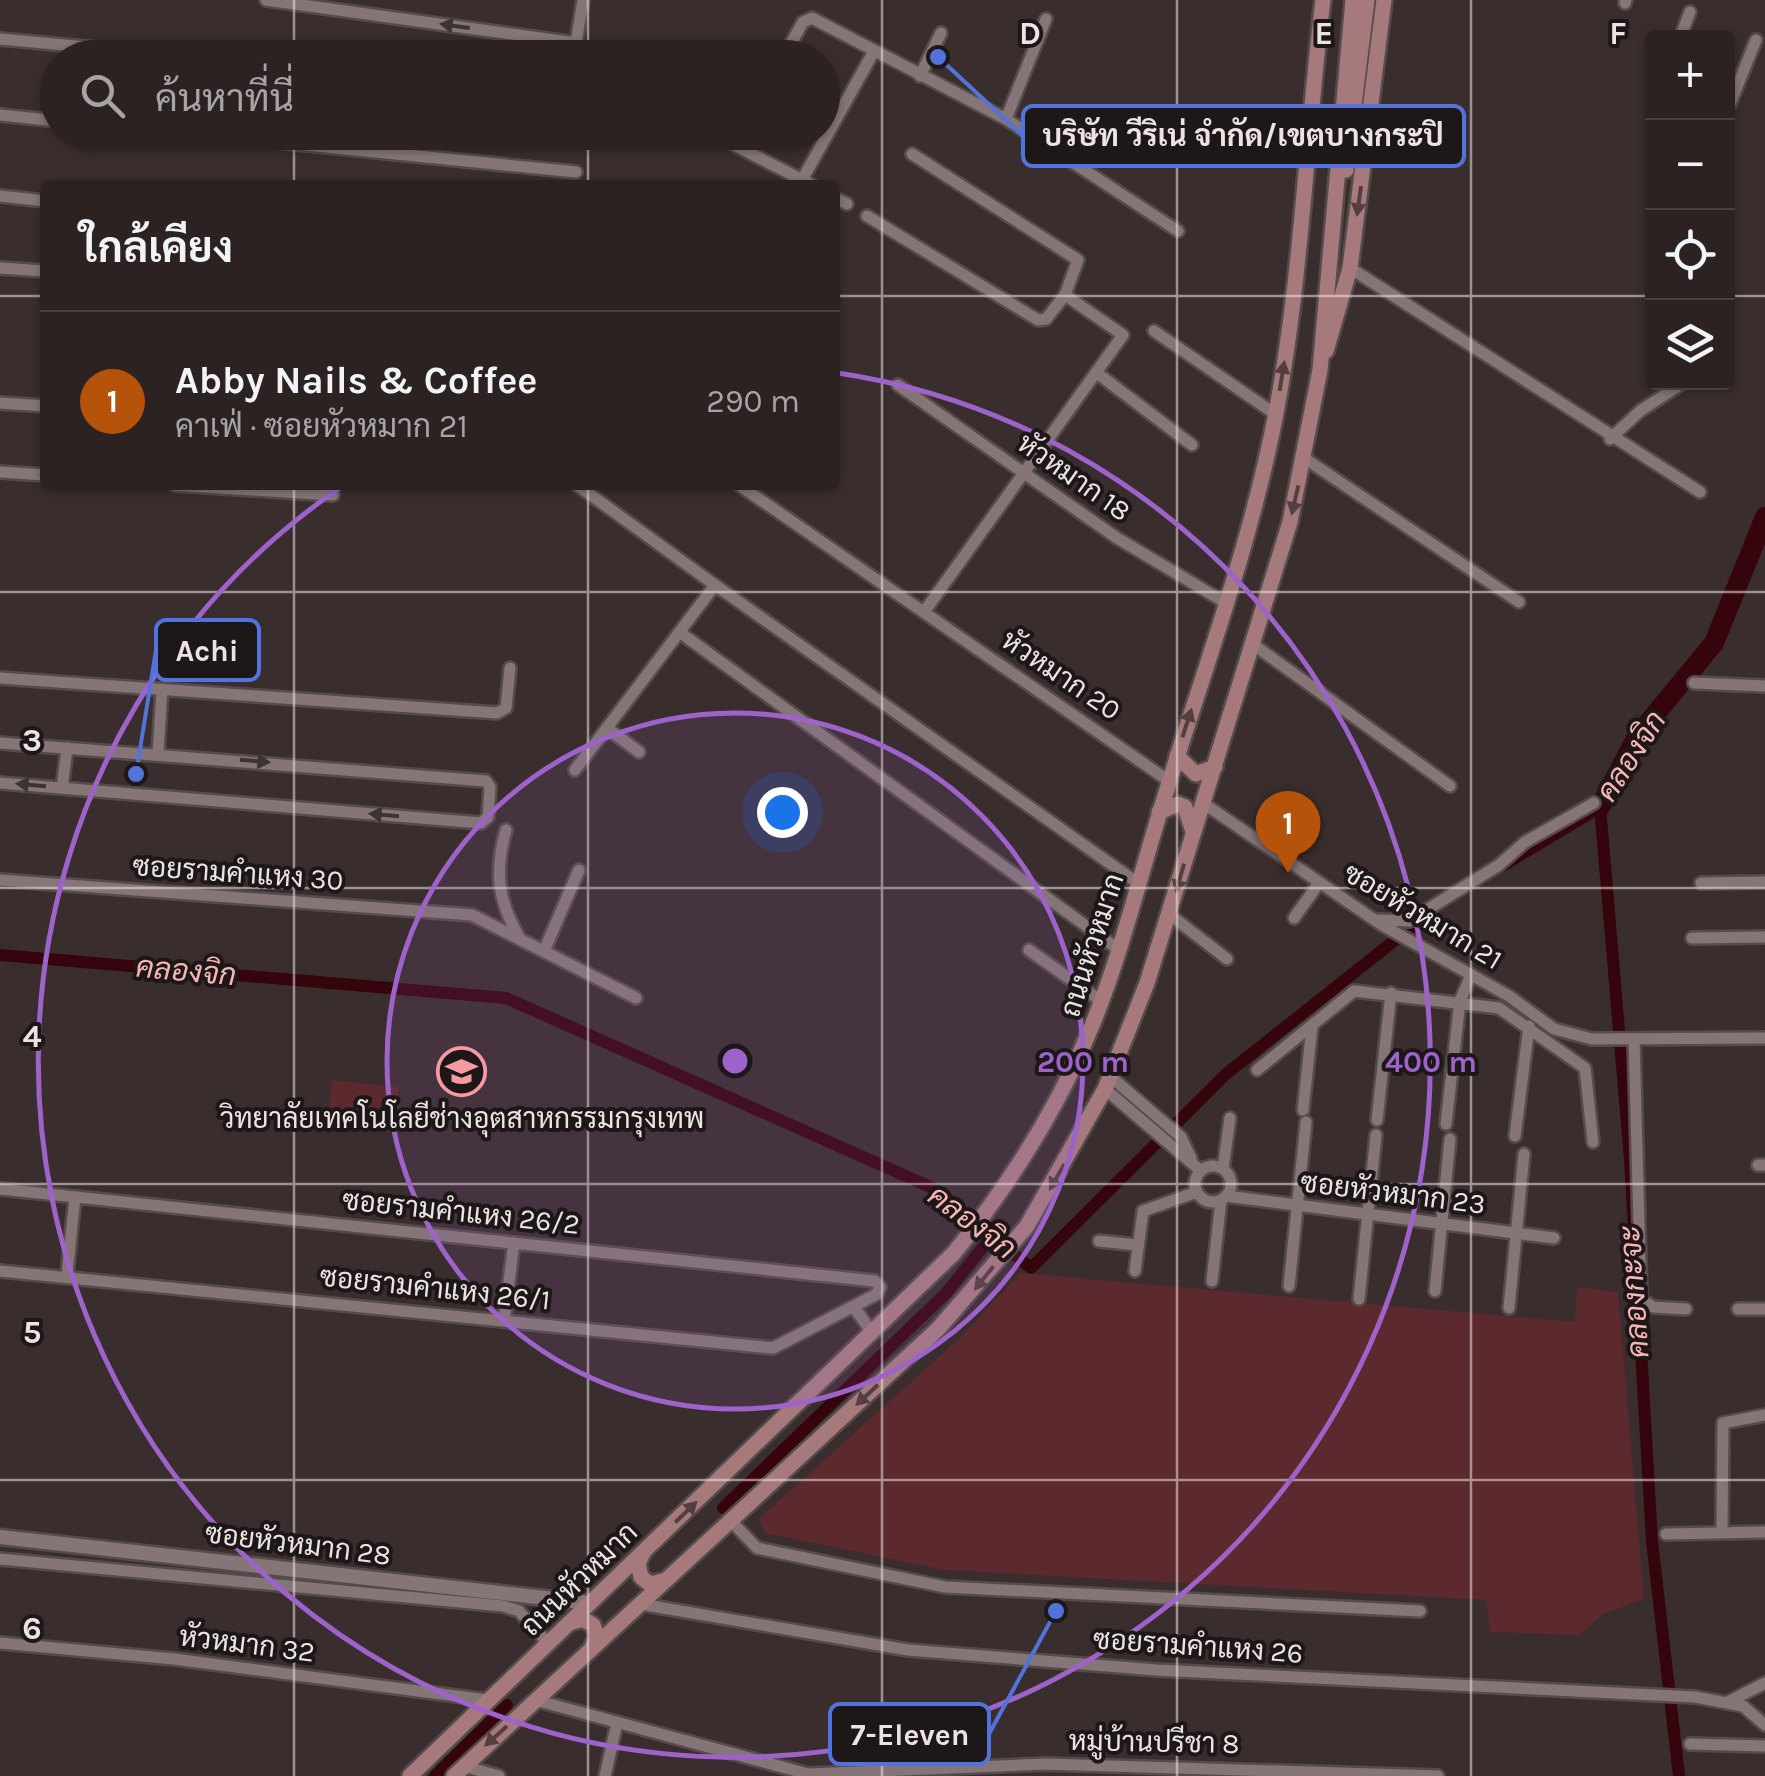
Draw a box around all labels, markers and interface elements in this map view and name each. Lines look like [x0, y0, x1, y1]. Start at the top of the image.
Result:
text: D [1019, 15, 1041, 52]
text: E [1315, 15, 1333, 52]
text: F [1609, 15, 1627, 52]
one-way arrow [439, 18, 470, 34]
map controls [1645, 30, 1735, 390]
button: + [1645, 30, 1735, 120]
search box [40, 40, 840, 150]
icon: search [75, 68, 130, 123]
text: ค้นหาที่นี่ [155, 76, 294, 121]
callout: บริษัท วีริเน่ จำกัด/เขตบางกระปิ [1023, 106, 1464, 166]
text: บริษัท วีริเน่ จำกัด/เขตบางกระปิ [1043, 116, 1443, 154]
button: − [1645, 120, 1735, 210]
one-way arrow [1351, 186, 1367, 217]
button: locate [1645, 210, 1735, 300]
text: ใกล้เคียง [80, 223, 233, 273]
button: layers [1645, 300, 1735, 390]
text: Abby Nails & Coffee [175, 358, 537, 403]
one-way arrow [1275, 359, 1290, 391]
text: 1 [107, 383, 118, 420]
text: 290 m [706, 383, 800, 420]
text: คาเฟ่ · ซอยหัวหมาก 21 [175, 408, 468, 445]
street label: หัวหมาก 18 [1011, 425, 1138, 528]
one-way arrow [1287, 485, 1302, 516]
callout: Achi [156, 620, 259, 680]
street label: หัวหมาก 20 [995, 622, 1128, 727]
text: Achi [175, 633, 239, 669]
water label: คลองจิก [1588, 704, 1674, 808]
one-way arrow [1181, 707, 1196, 737]
text: 3 [22, 722, 42, 759]
one-way arrow [240, 754, 272, 770]
one-way arrow [15, 777, 47, 793]
your location [757, 787, 808, 838]
pin: 1 [1256, 790, 1320, 873]
one-way arrow [368, 807, 399, 823]
street label: ซอยรามคำแหง 30 [132, 849, 344, 897]
street label: ซอยหัวหมาก 21 [1338, 854, 1509, 976]
one-way arrow [1172, 863, 1187, 893]
street label: ถนนหัวหมาก [1051, 869, 1131, 1021]
water label: คลองจิก [134, 949, 238, 993]
text: 4 [22, 1018, 42, 1055]
centre of rings [717, 1043, 753, 1079]
text: 200 m [1037, 1044, 1129, 1080]
text: 400 m [1385, 1044, 1477, 1080]
school or university icon: วิทยาลัยเทคโนโลยีช่างอุตสาหกรรมกรุงเทพ [436, 1045, 488, 1097]
place label: วิทยาลัยเทคโนโลยีช่างอุตสาหกรรมกรุงเทพ [219, 1099, 704, 1138]
one-way arrow [1049, 1163, 1066, 1191]
street label: ซอยหัวหมาก 23 [1299, 1163, 1488, 1221]
water label: คลองจิก [921, 1177, 1023, 1267]
street label: ซอยรามคำแหง 26/2 [341, 1183, 581, 1241]
water label: คลองกะจะ [1611, 1225, 1657, 1359]
street label: ซอยรามคำแหง 26/1 [318, 1259, 552, 1317]
one-way arrow [974, 1266, 995, 1291]
text: 5 [23, 1314, 41, 1351]
one-way arrow [855, 1383, 879, 1406]
one-way arrow [674, 1501, 698, 1524]
street label: ซอยหัวหมาก 28 [203, 1514, 393, 1572]
street label: ถนนหัวหมาก [513, 1514, 644, 1643]
text: 6 [22, 1610, 42, 1647]
street label: หัวหมาก 32 [177, 1617, 317, 1669]
street label: ซอยรามคำแหง 26 [1092, 1622, 1304, 1670]
callout: 7-Eleven [830, 1704, 989, 1764]
text: 7-Eleven [851, 1717, 969, 1753]
street label: หมู่บ้านปรีชา 8 [1068, 1722, 1240, 1763]
one-way arrow [484, 1724, 508, 1747]

